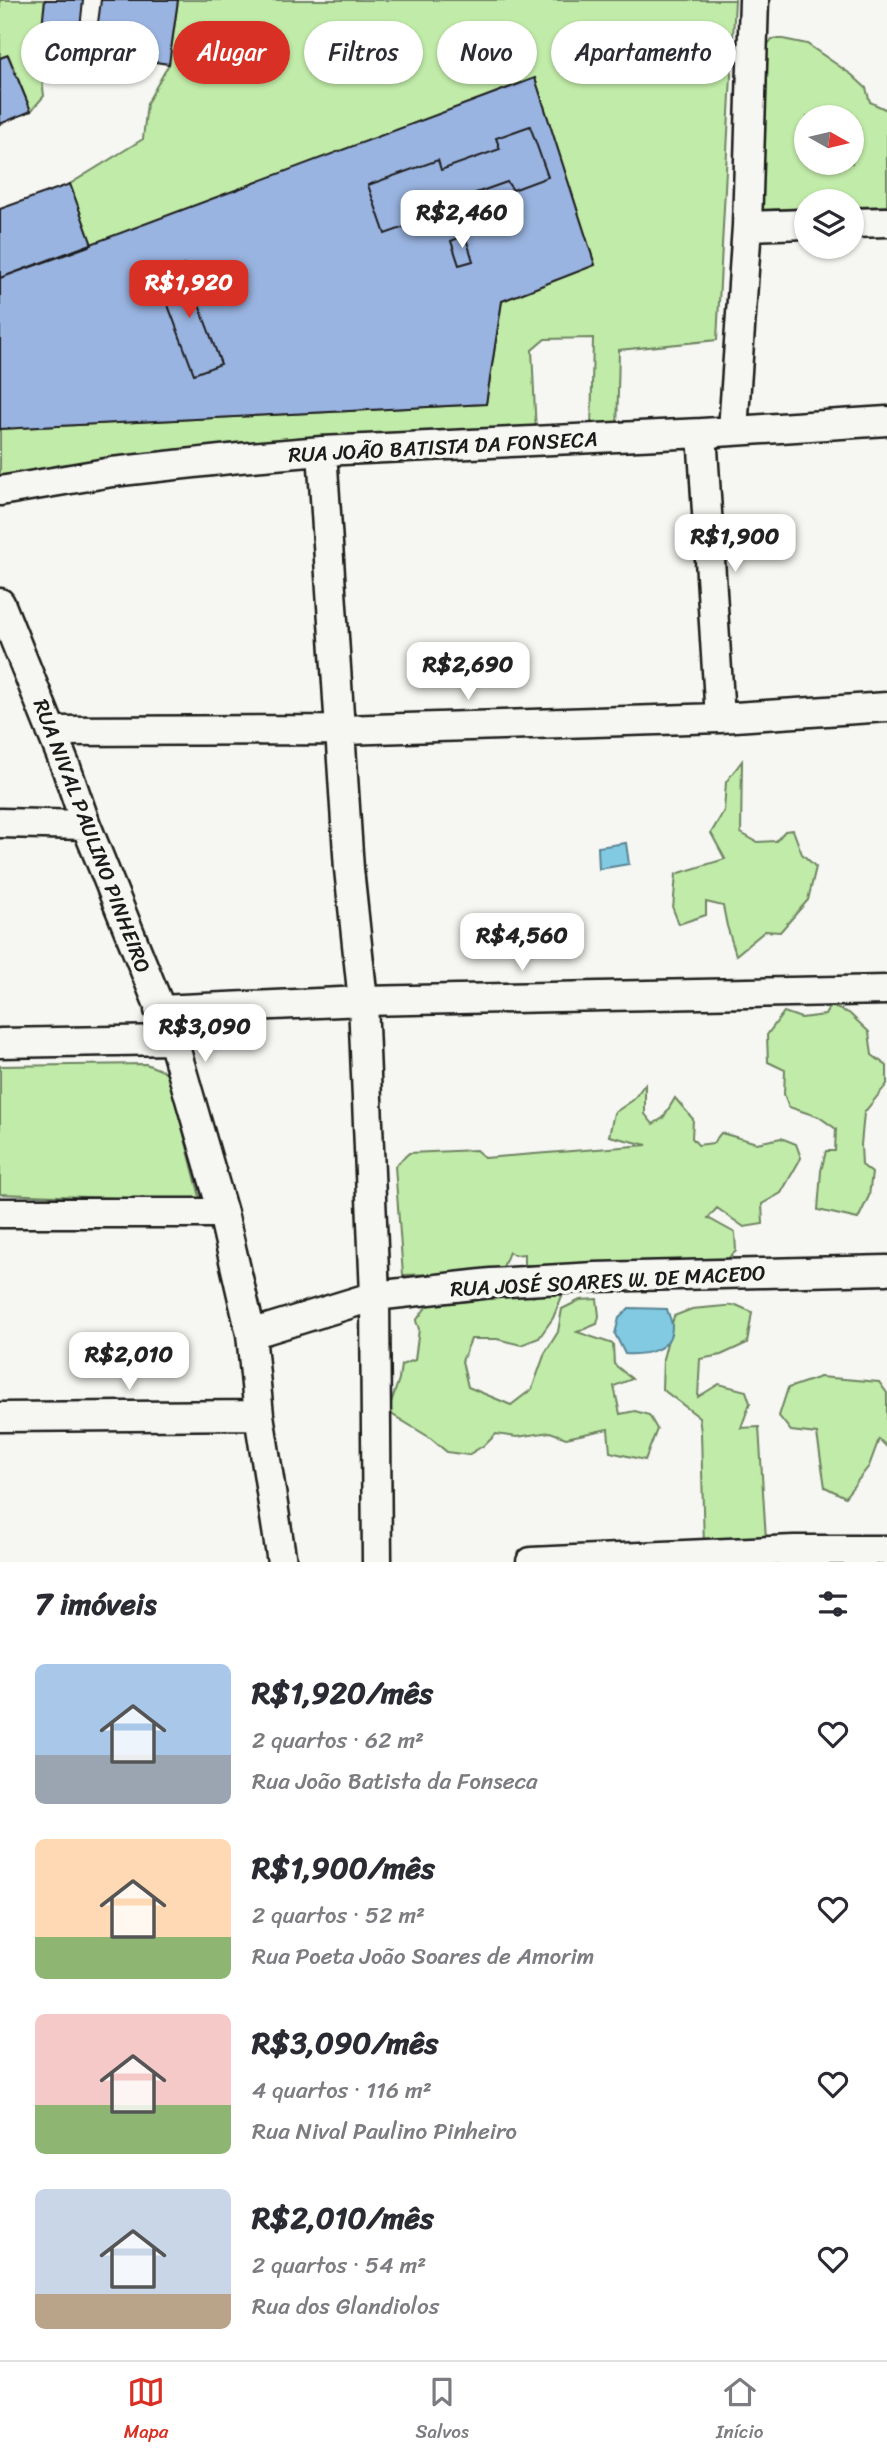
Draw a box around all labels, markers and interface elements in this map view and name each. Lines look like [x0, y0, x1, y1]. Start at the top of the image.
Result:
chip: Comprar [21, 21, 159, 84]
chip: Alugar [173, 21, 290, 84]
chip: Filtros [304, 21, 423, 84]
chip: Novo [437, 21, 537, 84]
chip: Apartamento [551, 21, 736, 84]
north arrow [794, 105, 864, 175]
map controls [794, 105, 864, 259]
button: layers [794, 189, 864, 259]
pin: R$2,460 [397, 190, 527, 250]
text: R$2,460 [417, 192, 507, 233]
pin: R$1,920 [124, 260, 254, 320]
text: R$1,920 [145, 262, 233, 303]
street label: RUA JOÃO BATISTA DA FONSECA [287, 420, 599, 474]
pin: R$1,900 [670, 514, 800, 574]
text: R$1,900 [691, 516, 779, 557]
pin: R$2,690 [403, 642, 533, 702]
text: R$2,690 [423, 644, 513, 685]
street label: RUA NIVAL PAULINO PINHEIRO [22, 693, 162, 979]
pin: R$4,560 [457, 914, 587, 973]
text: R$4,560 [476, 915, 568, 956]
pin: R$3,090 [140, 1004, 270, 1064]
text: R$3,090 [159, 1006, 251, 1047]
street label: RUA JOSÉ SOARES W. DE MACEDO [449, 1254, 767, 1308]
pin: R$2,010 [64, 1332, 194, 1392]
text: R$2,010 [85, 1334, 173, 1375]
text: 7 imóveis [35, 1577, 156, 1631]
icon: filters [814, 1585, 852, 1623]
text: R$1,920/mês [252, 1666, 433, 1720]
icon: home [91, 1692, 175, 1776]
icon: heart [814, 1715, 852, 1753]
text: 2 quartos · 62 m² [252, 1720, 424, 1761]
text: Rua João Batista da Fonseca [252, 1761, 538, 1802]
text: R$1,900/mês [252, 1841, 435, 1895]
icon: home [91, 1867, 175, 1951]
icon: heart [814, 1890, 852, 1928]
text: 2 quartos · 52 m² [252, 1895, 425, 1936]
text: Rua Poeta João Soares de Amorim [252, 1936, 594, 1977]
text: R$3,090/mês [252, 2016, 438, 2070]
icon: home [91, 2042, 175, 2126]
icon: heart [814, 2065, 852, 2103]
text: 4 quartos · 116 m² [252, 2070, 432, 2111]
text: Rua Nival Paulino Pinheiro [252, 2111, 517, 2152]
text: R$2,010/mês [252, 2191, 434, 2245]
icon: home [91, 2217, 175, 2301]
icon: heart [814, 2240, 852, 2278]
text: 2 quartos · 54 m² [252, 2245, 426, 2286]
text: Rua dos Glandiolos [252, 2286, 439, 2327]
tab: Mapa [124, 2373, 168, 2448]
tab: Salvos [416, 2373, 469, 2448]
tab: Início [716, 2373, 763, 2448]

